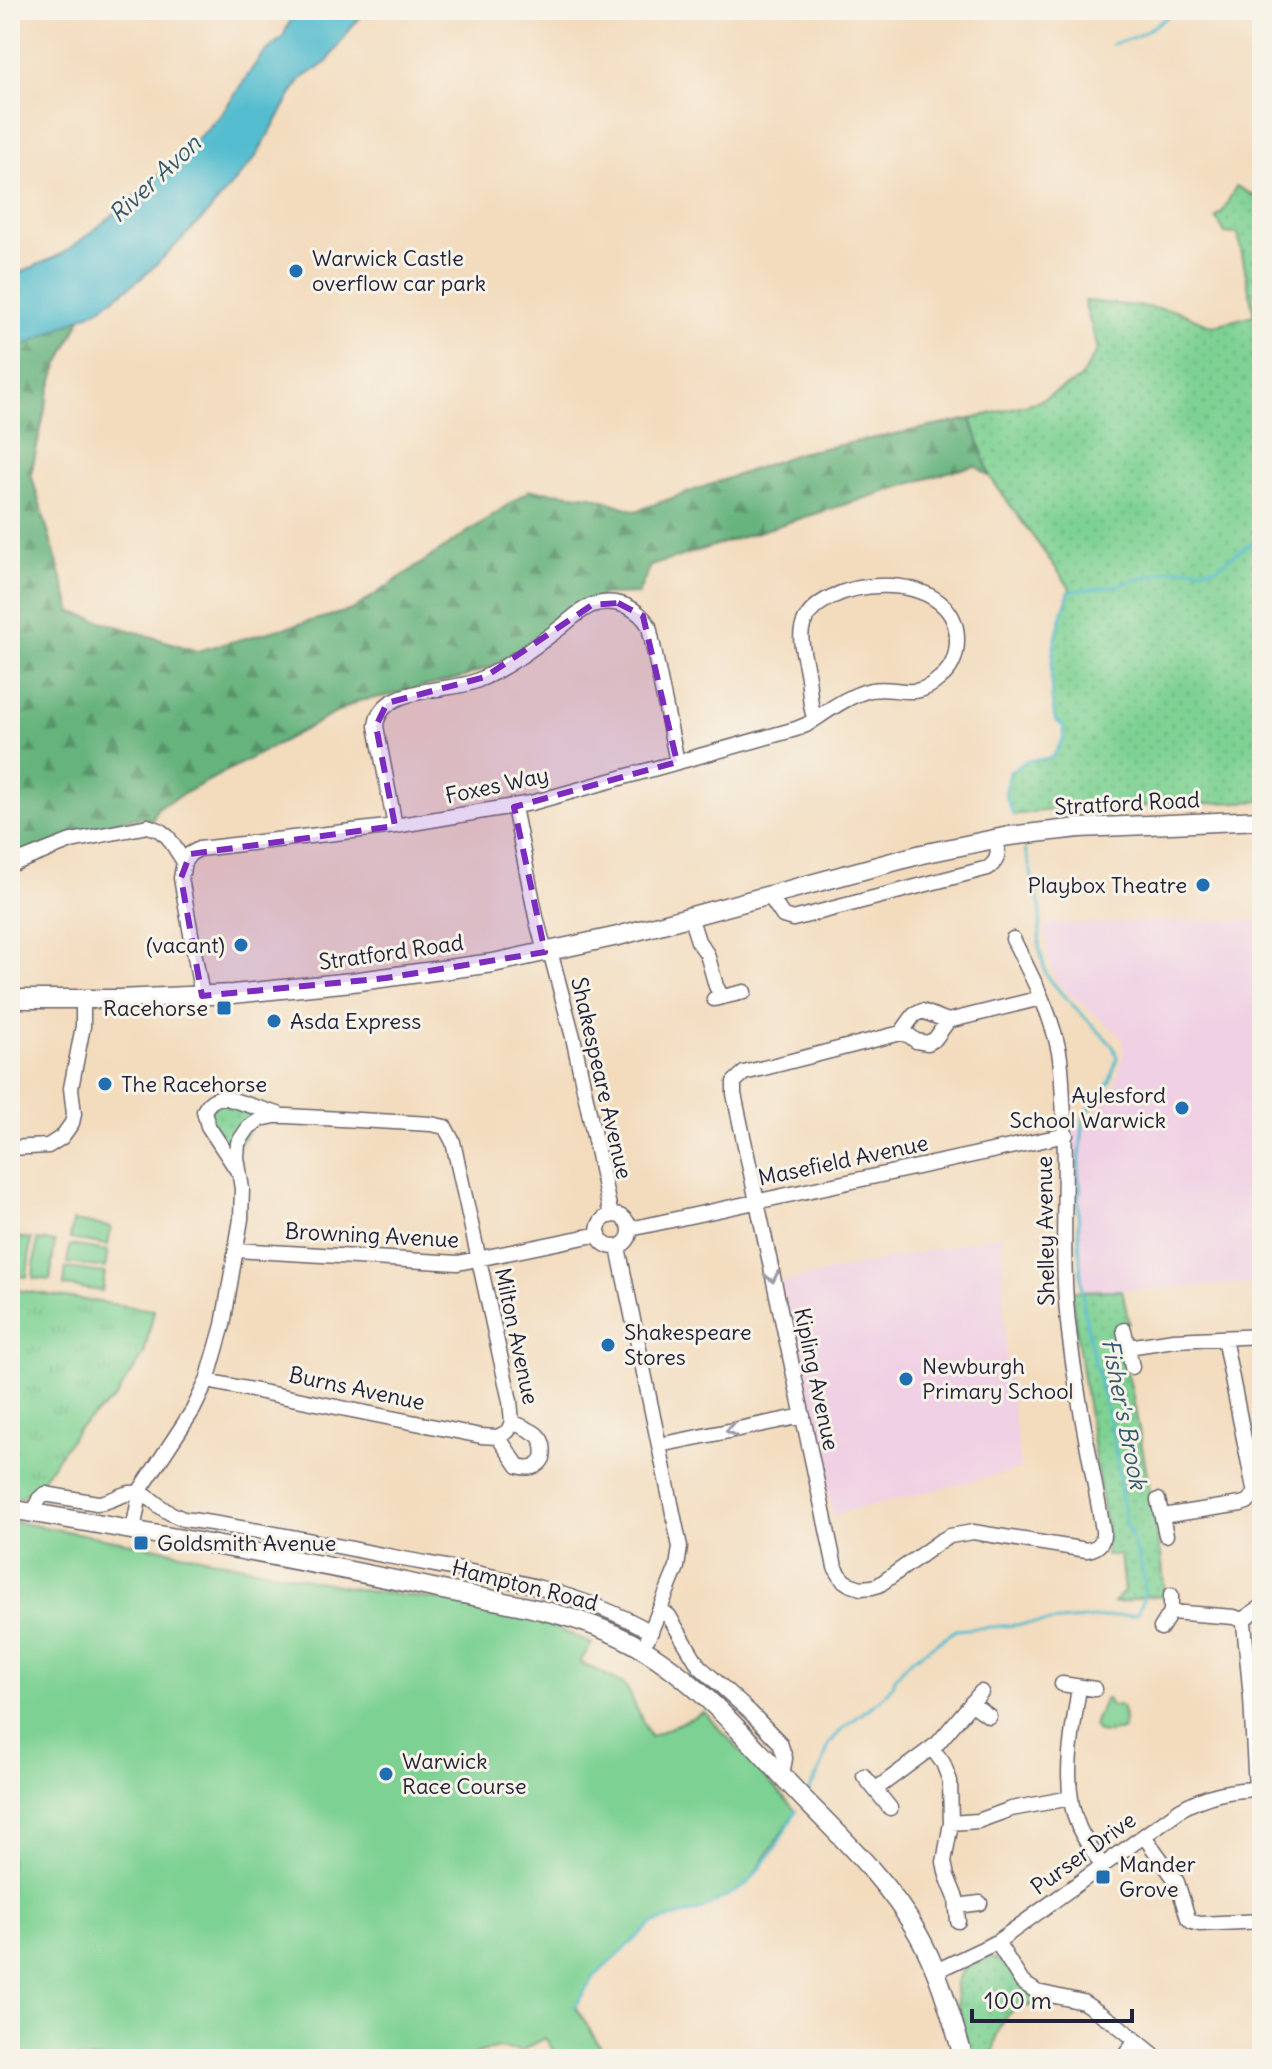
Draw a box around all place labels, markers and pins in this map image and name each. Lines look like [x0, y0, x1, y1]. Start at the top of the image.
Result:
place label: Warwick Castle overflow car park [312, 244, 486, 297]
marker: Warwick Castle overflow car park [287, 262, 305, 280]
place label: Playbox Theatre [1027, 871, 1187, 899]
marker: Playbox Theatre [1194, 876, 1212, 894]
place label: (vacant) [146, 931, 225, 959]
marker: (vacant) [232, 936, 250, 954]
place label: Racehorse [103, 994, 208, 1022]
marker: Racehorse [215, 999, 233, 1017]
place label: Asda Express [290, 1007, 421, 1035]
marker: Asda Express [265, 1012, 283, 1030]
place label: The Racehorse [121, 1070, 267, 1098]
marker: The Racehorse [96, 1075, 114, 1093]
place label: Aylesford School Warwick [1010, 1081, 1166, 1134]
marker: Aylesford School Warwick [1173, 1099, 1191, 1117]
place label: Shakespeare Stores [624, 1318, 752, 1371]
marker: Shakespeare Stores [599, 1336, 617, 1354]
place label: Newburgh Primary School [922, 1352, 1073, 1405]
marker: Newburgh Primary School [897, 1370, 915, 1388]
place label: Goldsmith Avenue [157, 1529, 336, 1557]
marker: Goldsmith Avenue [132, 1534, 150, 1552]
place label: Warwick Race Course [402, 1747, 527, 1800]
marker: Warwick Race Course [377, 1765, 395, 1783]
place label: Mander Grove [1119, 1850, 1196, 1903]
marker: Mander Grove [1094, 1868, 1112, 1886]

